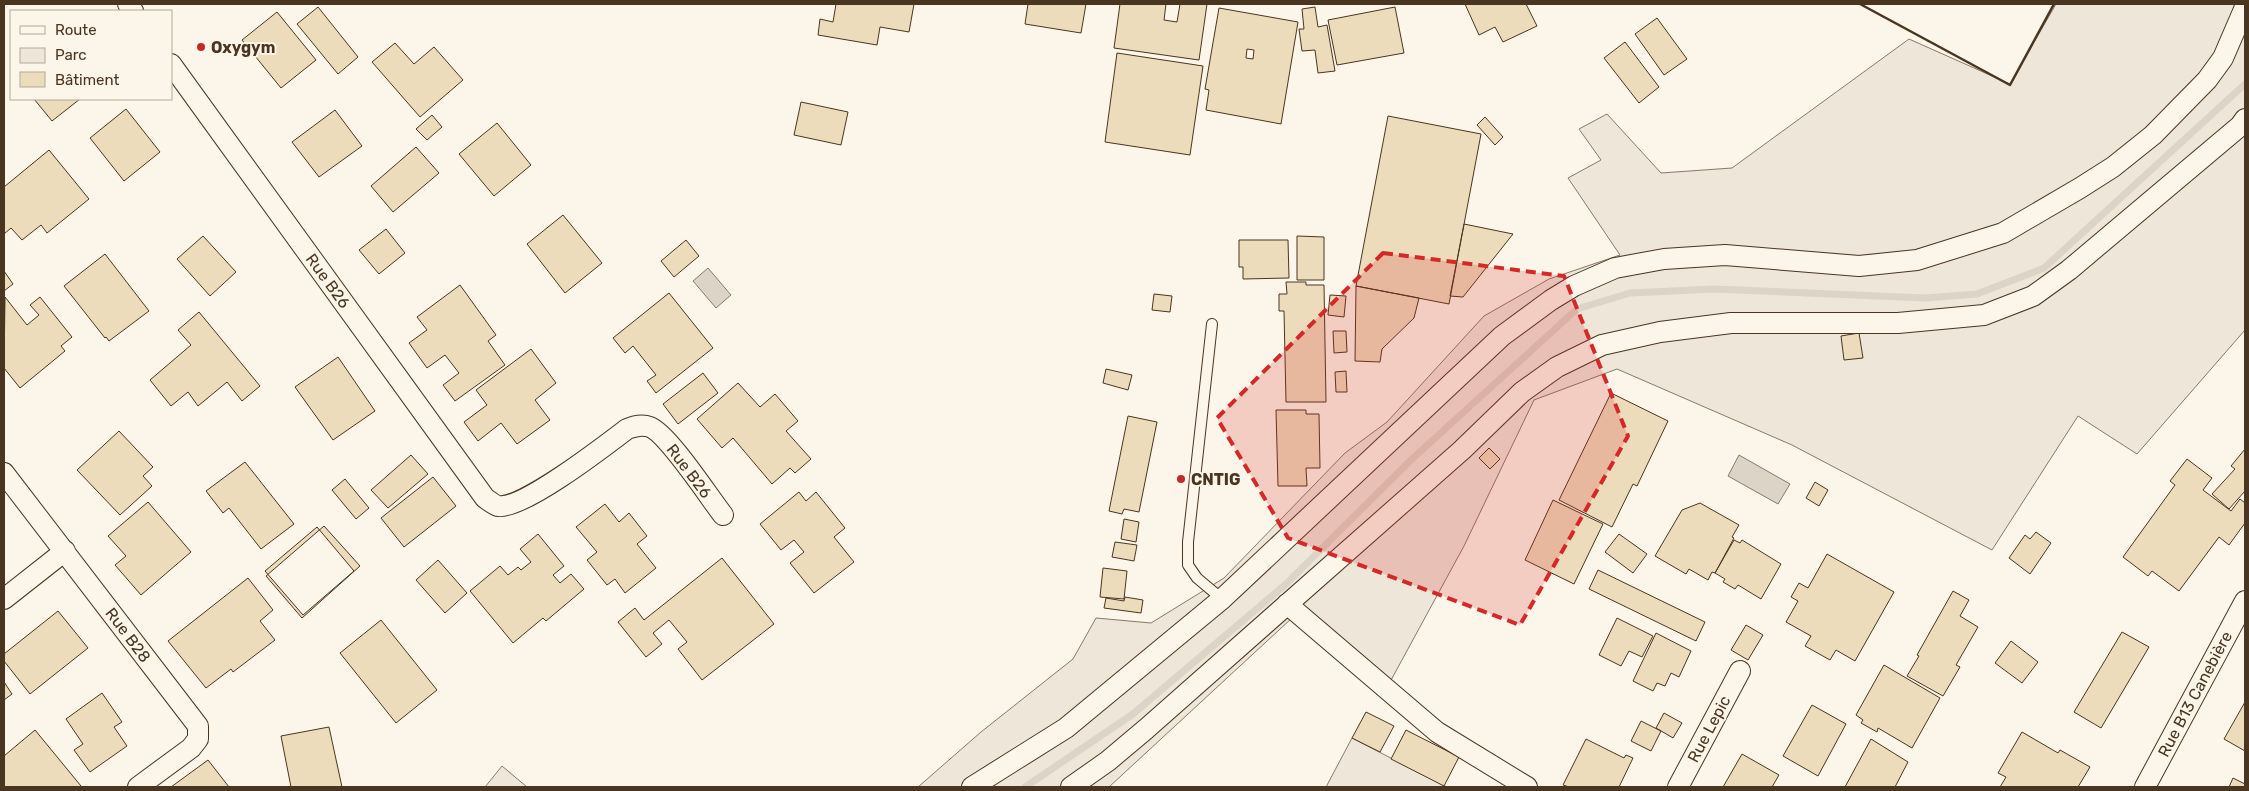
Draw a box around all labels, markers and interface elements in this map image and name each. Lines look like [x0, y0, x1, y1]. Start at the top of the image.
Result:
legend [10, 10, 172, 100]
text: Route [55, 21, 97, 39]
place label: Oxygym [211, 38, 275, 57]
marker: Oxygym [195, 41, 207, 53]
text: Parc [55, 46, 87, 64]
text: Bâtiment [55, 71, 119, 89]
street label: Rue B26 [302, 250, 354, 312]
street label: Rue B26 [663, 440, 716, 502]
place label: CNTIG [1191, 470, 1241, 489]
marker: CNTIG [1175, 473, 1187, 485]
street label: Rue B28 [101, 604, 155, 666]
street label: Rue B13 Canebière [2154, 628, 2236, 760]
street label: Rue Lepic [1683, 692, 1735, 766]

